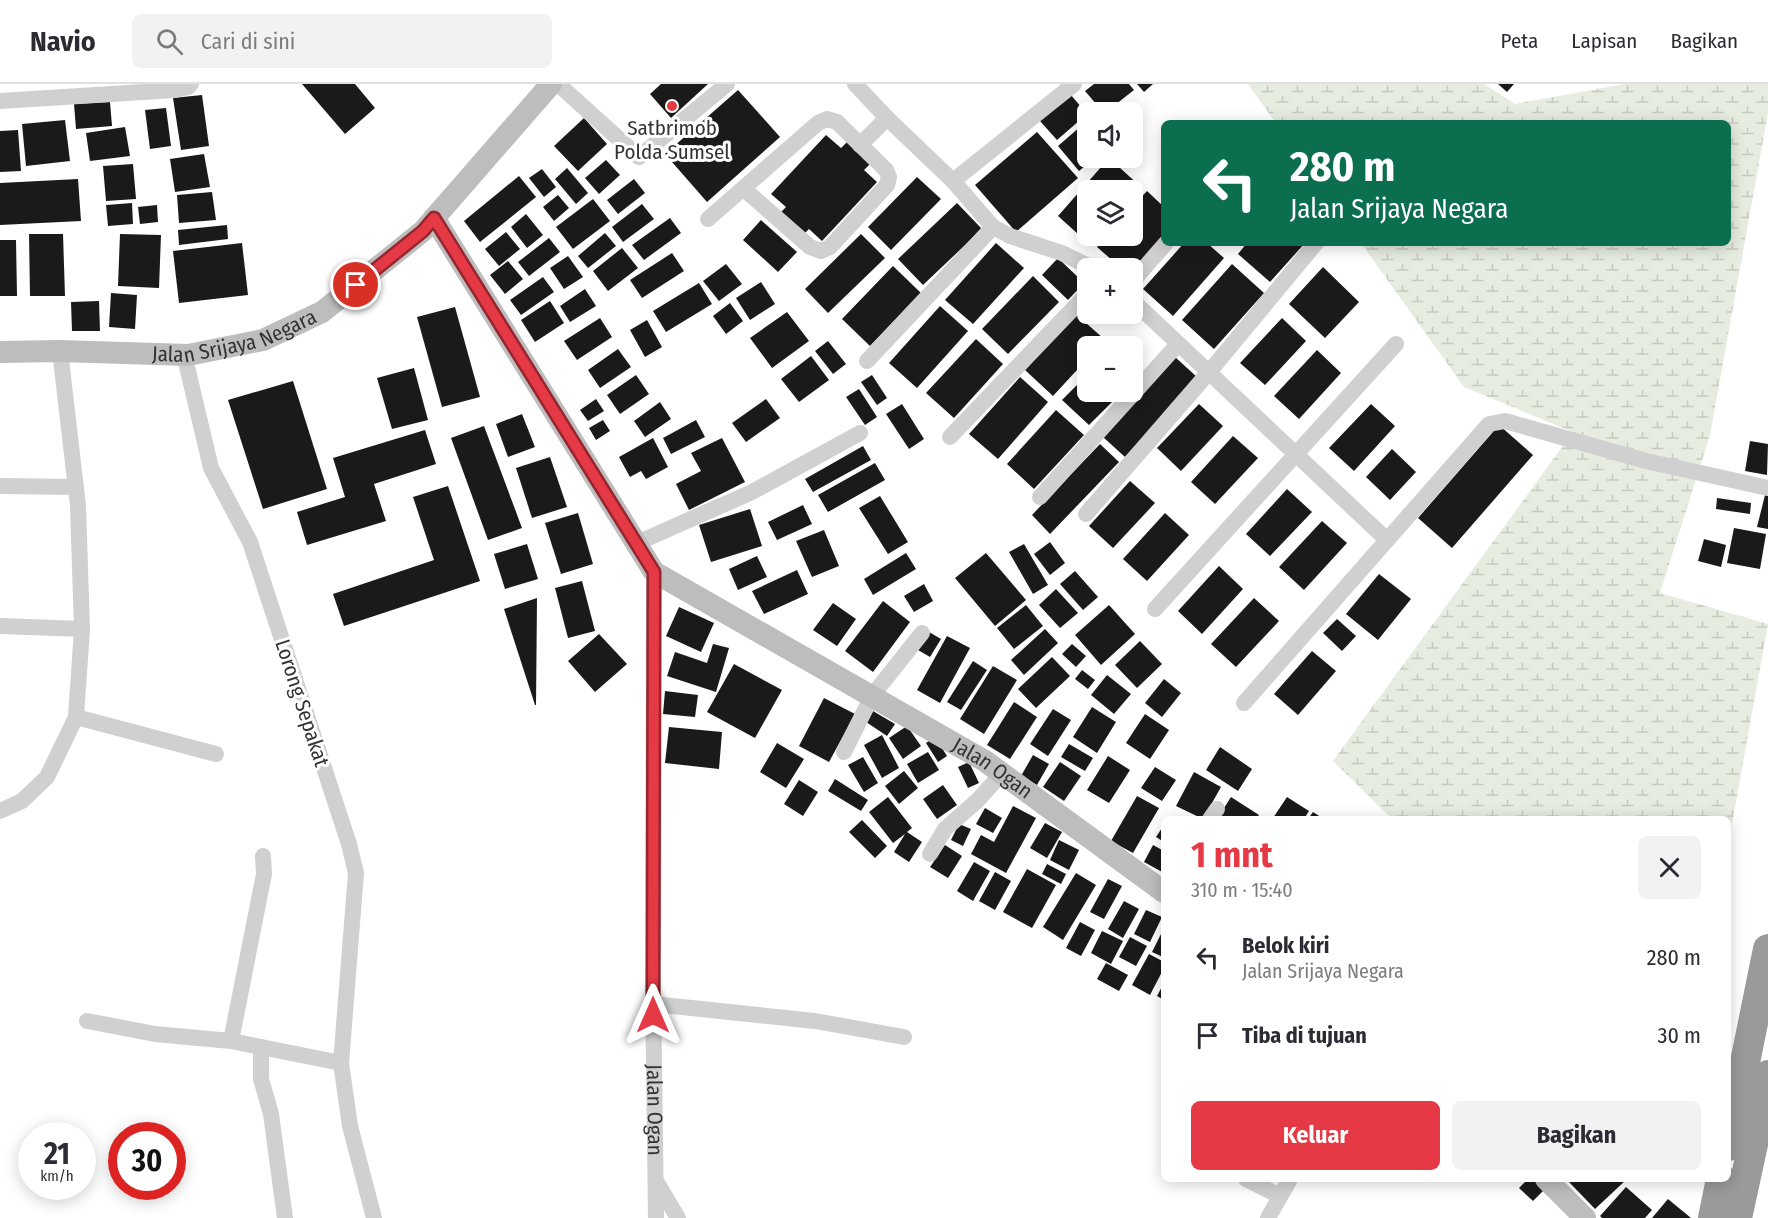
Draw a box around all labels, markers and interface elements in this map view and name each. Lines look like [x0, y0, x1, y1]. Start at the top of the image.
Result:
search box [132, 14, 552, 68]
text: Navio [30, 25, 96, 58]
icon: search [153, 25, 186, 58]
text: Cari di sini [201, 28, 295, 55]
text: Peta [1501, 28, 1538, 54]
text: Lapisan [1571, 28, 1637, 54]
text: Bagikan [1670, 28, 1738, 54]
marker: Satbrimob Polda Sumsel [665, 99, 679, 113]
map controls [1077, 102, 1143, 402]
button: sound [1077, 102, 1143, 168]
place label: Satbrimob Polda Sumsel [614, 115, 730, 165]
text: 280 m [1290, 142, 1395, 192]
icon: left [1191, 144, 1269, 222]
button: layers [1077, 180, 1143, 246]
text: Jalan Srijaya Negara [1290, 193, 1509, 225]
button: + [1077, 258, 1143, 324]
pin [330, 259, 381, 310]
icon: arrive [339, 268, 372, 301]
street label: Jalan Srijaya Negara [151, 304, 321, 369]
button: − [1077, 336, 1143, 402]
street label: Lorong Sepakat [269, 636, 335, 770]
street label: Jalan Ogan [947, 732, 1038, 804]
text: 1 mnt [1191, 833, 1273, 877]
button: close [1638, 836, 1701, 899]
text: 310 m · 15:40 [1191, 878, 1293, 902]
text: Belok kiri [1242, 932, 1330, 959]
icon: left [1191, 941, 1224, 974]
text: 280 m [1647, 944, 1701, 971]
text: Jalan Srijaya Negara [1242, 959, 1404, 983]
position arrow [621, 983, 685, 1047]
icon: arrive [1191, 1019, 1224, 1052]
text: Tiba di tujuan [1242, 1022, 1367, 1049]
text: 30 m [1658, 1022, 1701, 1049]
street label: Jalan Ogan [641, 1064, 668, 1156]
button: Keluar [1191, 1101, 1440, 1170]
button: Bagikan [1452, 1101, 1701, 1170]
speed limit sign: 30 [108, 1122, 186, 1200]
text: 21 [44, 1136, 70, 1172]
text: km/h [40, 1167, 74, 1185]

